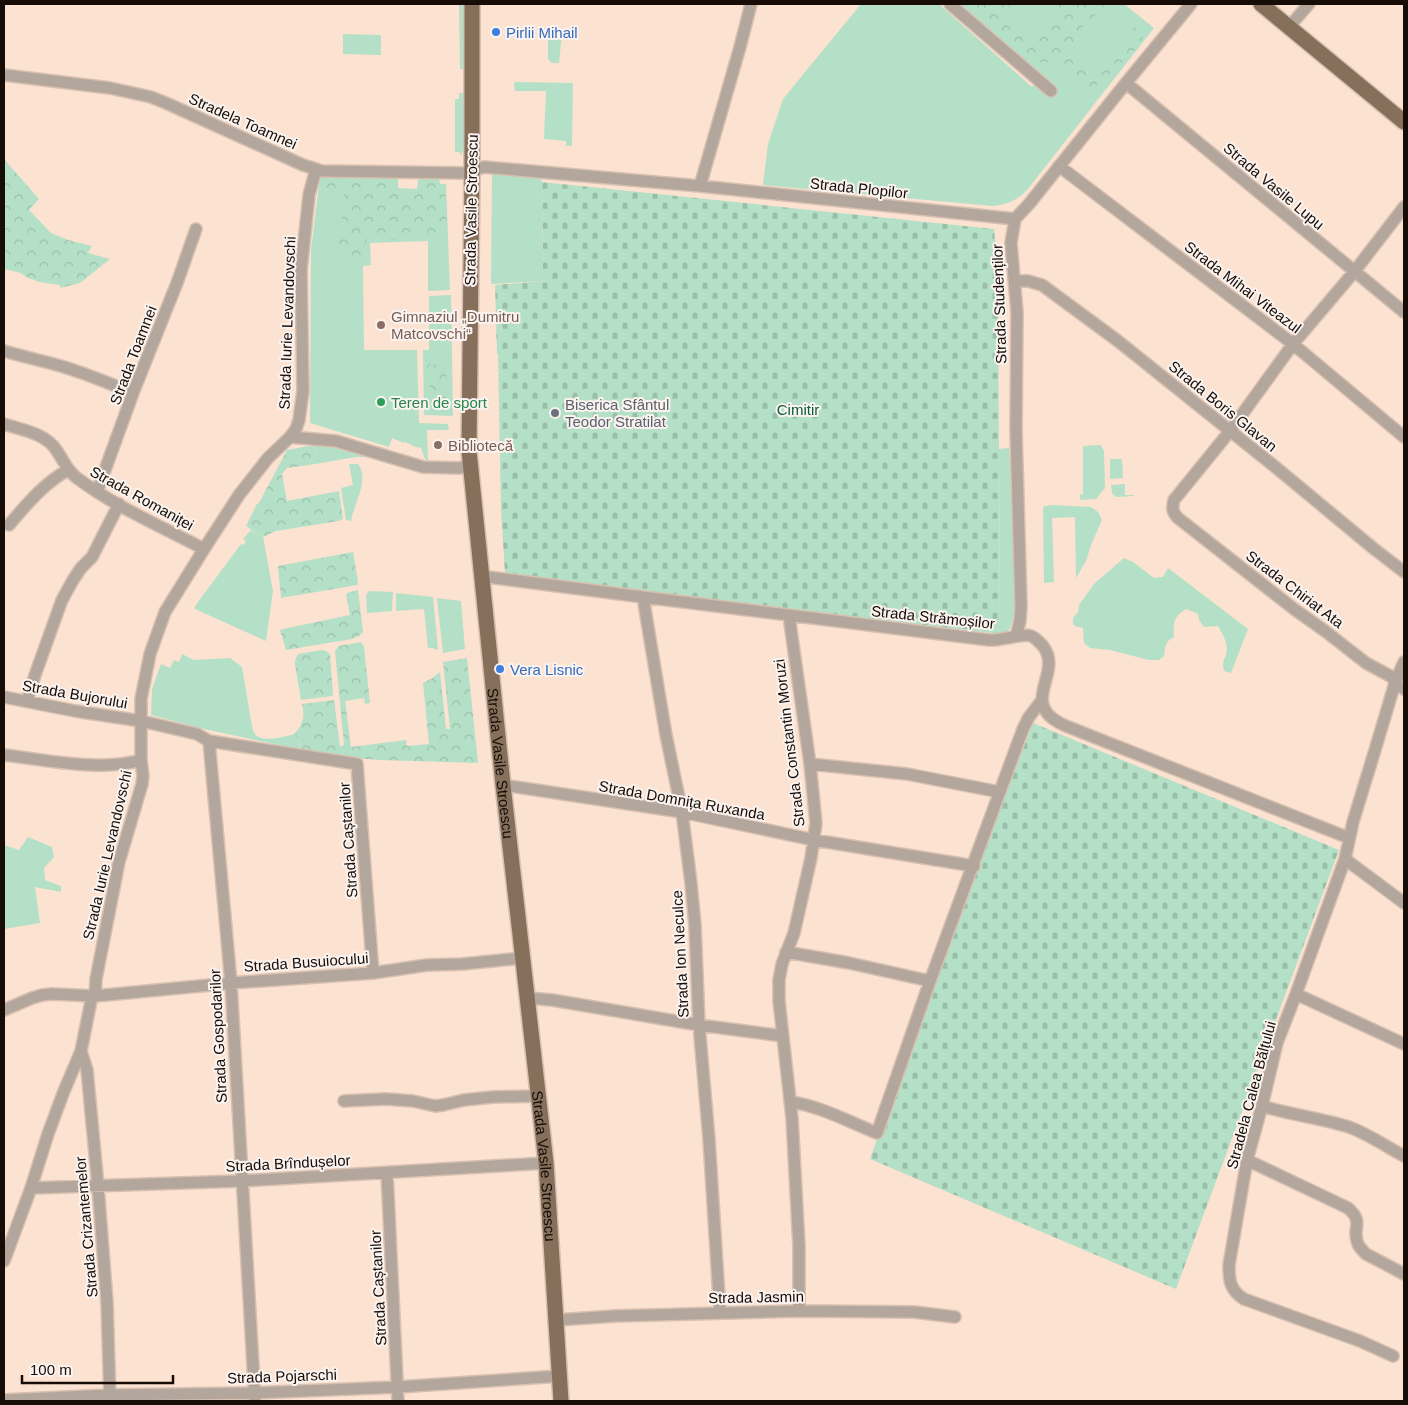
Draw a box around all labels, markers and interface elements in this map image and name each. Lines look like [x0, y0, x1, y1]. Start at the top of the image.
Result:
place label: Pirlii Mihail [506, 24, 578, 41]
marker: Pirlii Mihail [490, 26, 502, 38]
street label: Stradela Toamnei [186, 90, 300, 152]
street label: Strada Vasile Stroescu [461, 134, 481, 286]
street label: Strada Vasile Lupu [1220, 139, 1328, 233]
street label: Strada Plopilor [809, 174, 909, 202]
street label: Strada Iurie Levandovschi [275, 236, 299, 410]
street label: Strada Mihai Viteazul [1181, 238, 1305, 336]
street label: Strada Studenților [988, 244, 1010, 364]
street label: Strada Toamnei [106, 303, 160, 407]
place label: Gimnaziul „Dumitru Matcovschi“ [391, 308, 519, 342]
marker: Gimnaziul „Dumitru Matcovschi“ [375, 319, 387, 331]
street label: Strada Boris Glavan [1165, 357, 1281, 455]
place label: Teren de sport [391, 394, 488, 411]
marker: Teren de sport [375, 396, 387, 408]
place label: Biserica Sfântul Teodor Stratilat [565, 396, 669, 430]
park label: Cimitir [777, 401, 819, 418]
marker: Biserica Sfântul Teodor Stratilat [549, 407, 561, 419]
place label: Bibliotecă [448, 437, 514, 454]
marker: Bibliotecă [432, 439, 444, 451]
street label: Strada Romaniței [87, 462, 197, 534]
street label: Strada Chiriat Ata [1243, 547, 1348, 632]
street label: Strada Strămoșilor [870, 602, 996, 632]
street label: Strada Constantin Moruzi [770, 658, 808, 828]
place label: Vera Lisnic [510, 661, 584, 678]
marker: Vera Lisnic [494, 663, 506, 675]
street label: Strada Bujorului [21, 676, 129, 712]
street label: Strada Vasile Stroescu [485, 687, 518, 840]
street label: Strada Iurie Levandovschi [79, 769, 135, 941]
street label: Strada Domnița Ruxanda [598, 777, 767, 823]
street label: Strada Caștanilor [335, 782, 361, 898]
street label: Strada Ion Neculce [668, 890, 692, 1018]
street label: Strada Busuiocului [243, 949, 369, 975]
street label: Strada Gospodarilor [206, 969, 230, 1103]
street label: Stradela Calea Bălțului [1223, 1019, 1279, 1171]
street label: Strada Vasile Stroescu [529, 1090, 559, 1242]
street label: Strada Brîndușelor [225, 1151, 351, 1175]
street label: Strada Crizantemelor [71, 1156, 101, 1298]
street label: Strada Caștanilor [366, 1230, 390, 1346]
street label: Strada Jasmin [708, 1288, 804, 1306]
scale bar [22, 1352, 174, 1384]
text: 100 m [30, 1361, 72, 1378]
street label: Strada Pojarschi [227, 1366, 337, 1386]

